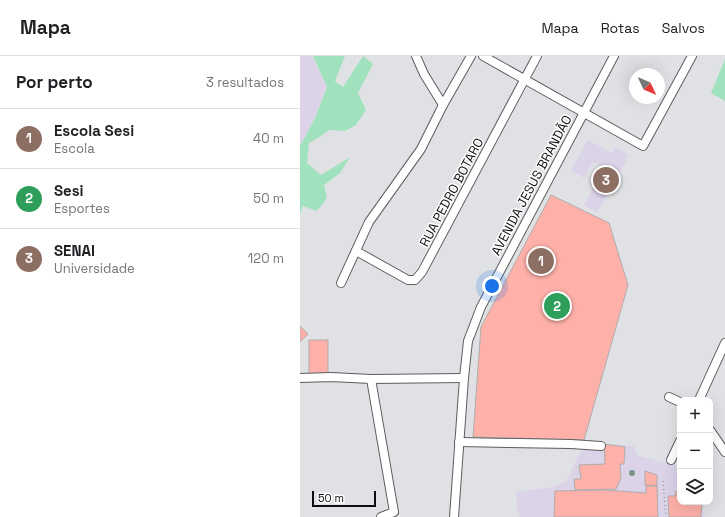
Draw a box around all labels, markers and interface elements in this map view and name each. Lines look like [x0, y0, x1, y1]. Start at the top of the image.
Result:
text: Mapa [20, 15, 71, 40]
text: Mapa [541, 19, 579, 37]
text: Rotas [601, 19, 640, 37]
text: Salvos [662, 19, 705, 37]
north arrow [629, 68, 665, 104]
text: Por perto [16, 71, 93, 93]
text: 3 resultados [206, 74, 284, 91]
street label: AVENIDA JESUS BRANDÃO [487, 112, 576, 258]
text: Escola Sesi [54, 121, 134, 140]
text: 1 [26, 130, 32, 147]
text: 40 m [253, 130, 284, 147]
street label: RUA PEDRO BOTARO [416, 135, 487, 250]
text: Escola [54, 140, 95, 157]
pin: 3 [593, 165, 619, 195]
text: Sesi [54, 181, 84, 200]
text: 2 [25, 190, 33, 207]
text: 50 m [253, 190, 284, 207]
text: Esportes [54, 200, 110, 217]
text: SENAI [54, 241, 95, 260]
pin: 1 [528, 246, 554, 276]
text: 3 [25, 250, 33, 267]
text: 120 m [248, 250, 284, 267]
text: Universidade [54, 260, 135, 277]
your location [482, 276, 502, 296]
pin: 2 [544, 291, 570, 321]
map controls [677, 397, 713, 505]
button: + [677, 397, 713, 433]
button: − [677, 433, 713, 469]
button: layers [677, 469, 713, 505]
scale bar [312, 489, 376, 508]
text: 50 m [318, 491, 344, 505]

